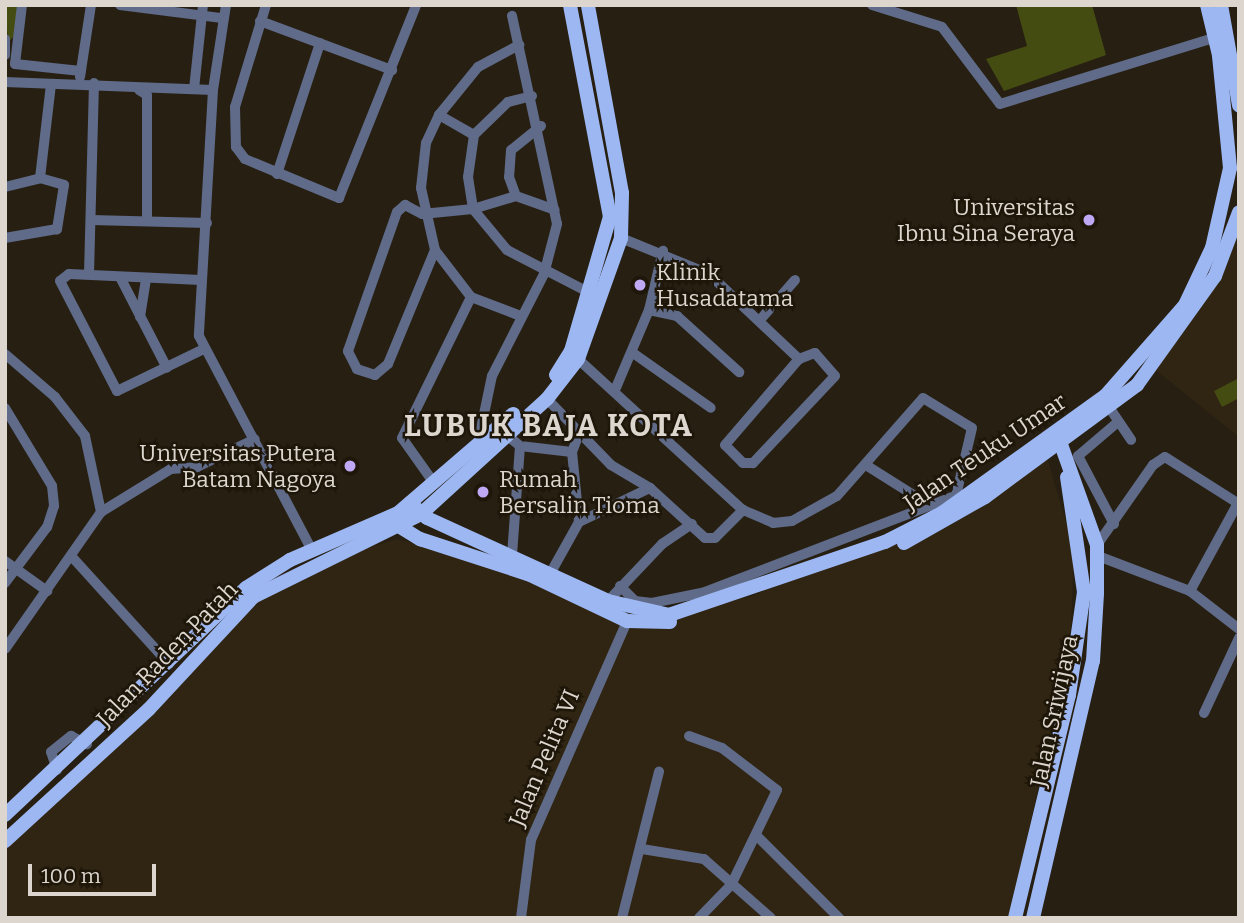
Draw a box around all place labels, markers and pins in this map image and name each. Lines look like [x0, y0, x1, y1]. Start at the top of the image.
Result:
place label: Universitas Ibnu Sina Seraya [897, 193, 1075, 247]
marker: Universitas Ibnu Sina Seraya [1081, 212, 1097, 228]
place label: Klinik Husadatama [656, 258, 793, 312]
marker: Klinik Husadatama [630, 275, 650, 295]
place label: Universitas Putera Batam Nagoya [139, 439, 336, 493]
marker: Universitas Putera Batam Nagoya [342, 458, 358, 474]
place label: Rumah Bersalin Tioma [499, 465, 660, 519]
marker: Rumah Bersalin Tioma [473, 482, 493, 502]

